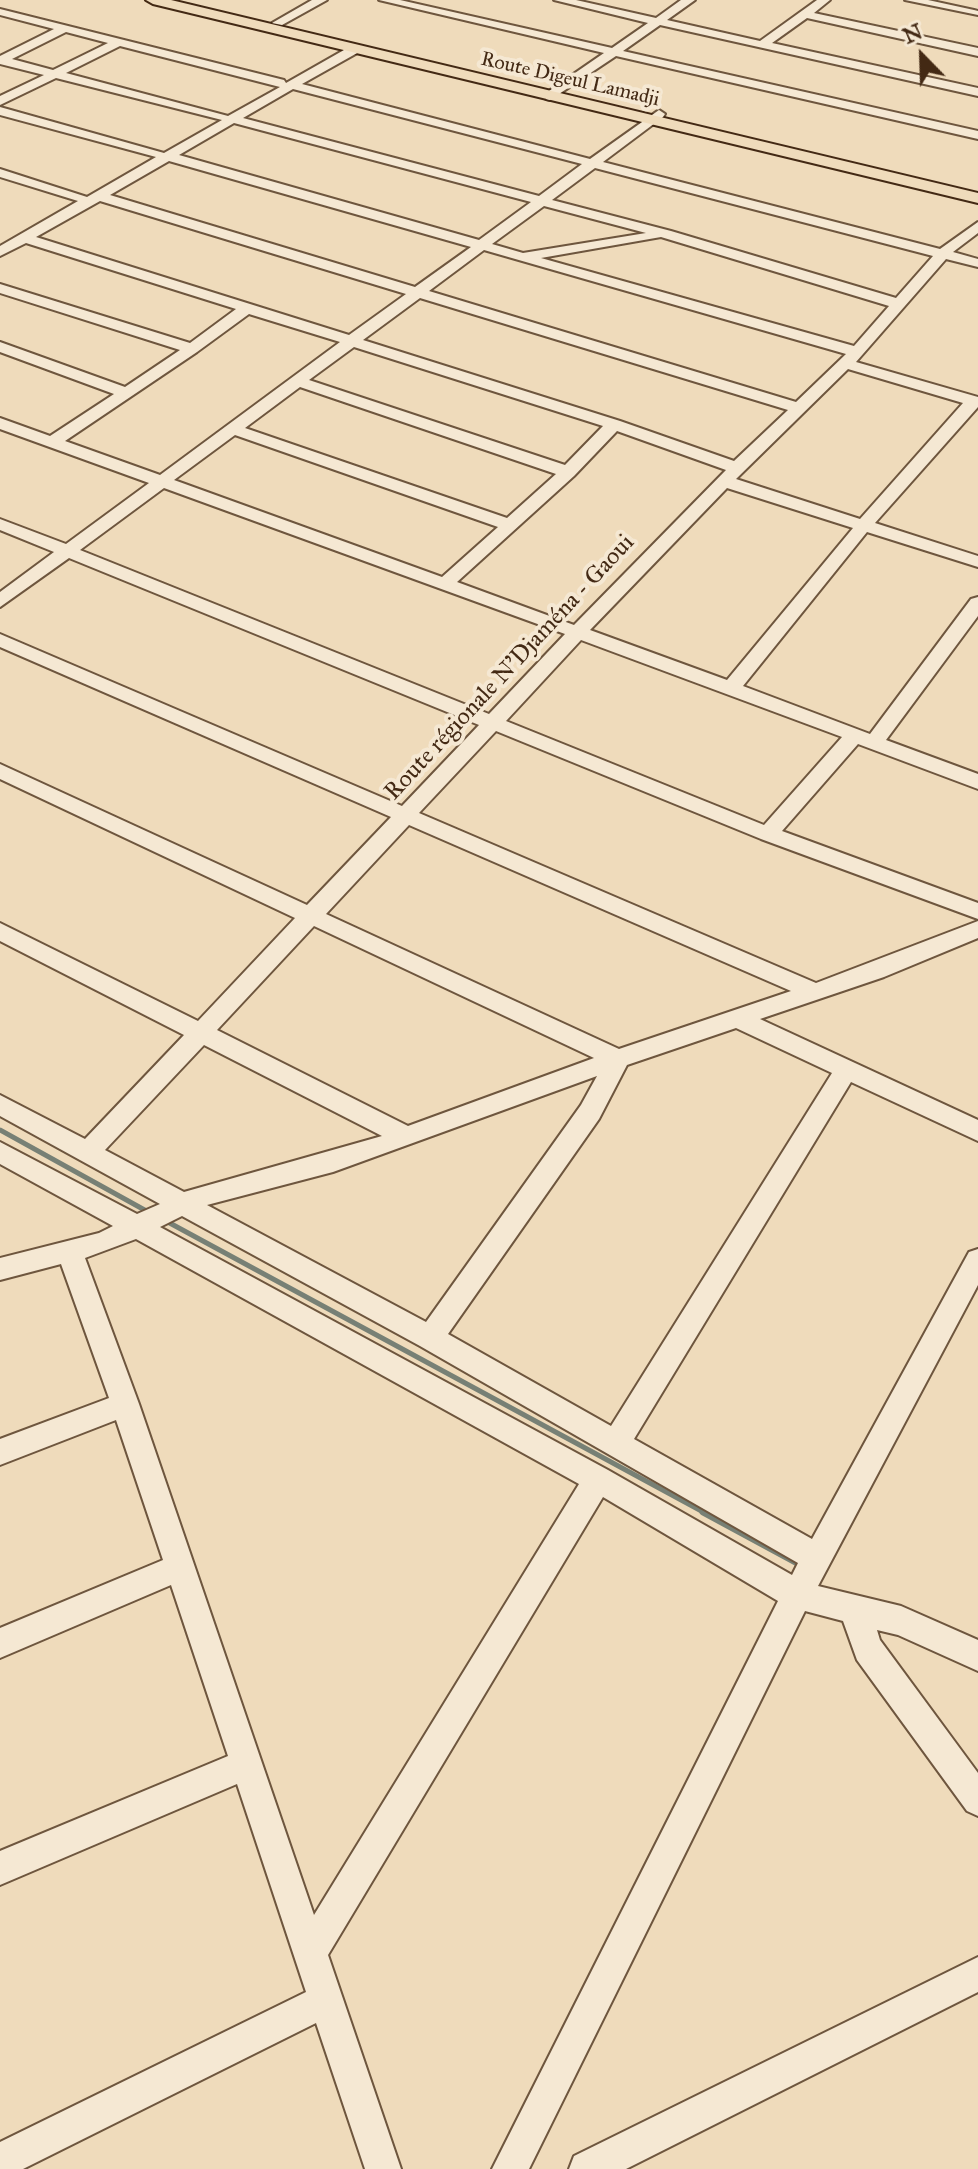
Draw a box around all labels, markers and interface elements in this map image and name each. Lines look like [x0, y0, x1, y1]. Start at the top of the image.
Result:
north arrow [882, 16, 962, 96]
text: N [899, 17, 926, 50]
street label: Route Digeul Lamadji [478, 48, 662, 112]
street label: Route régionale N'Djaména - Gaoui [379, 529, 641, 807]

